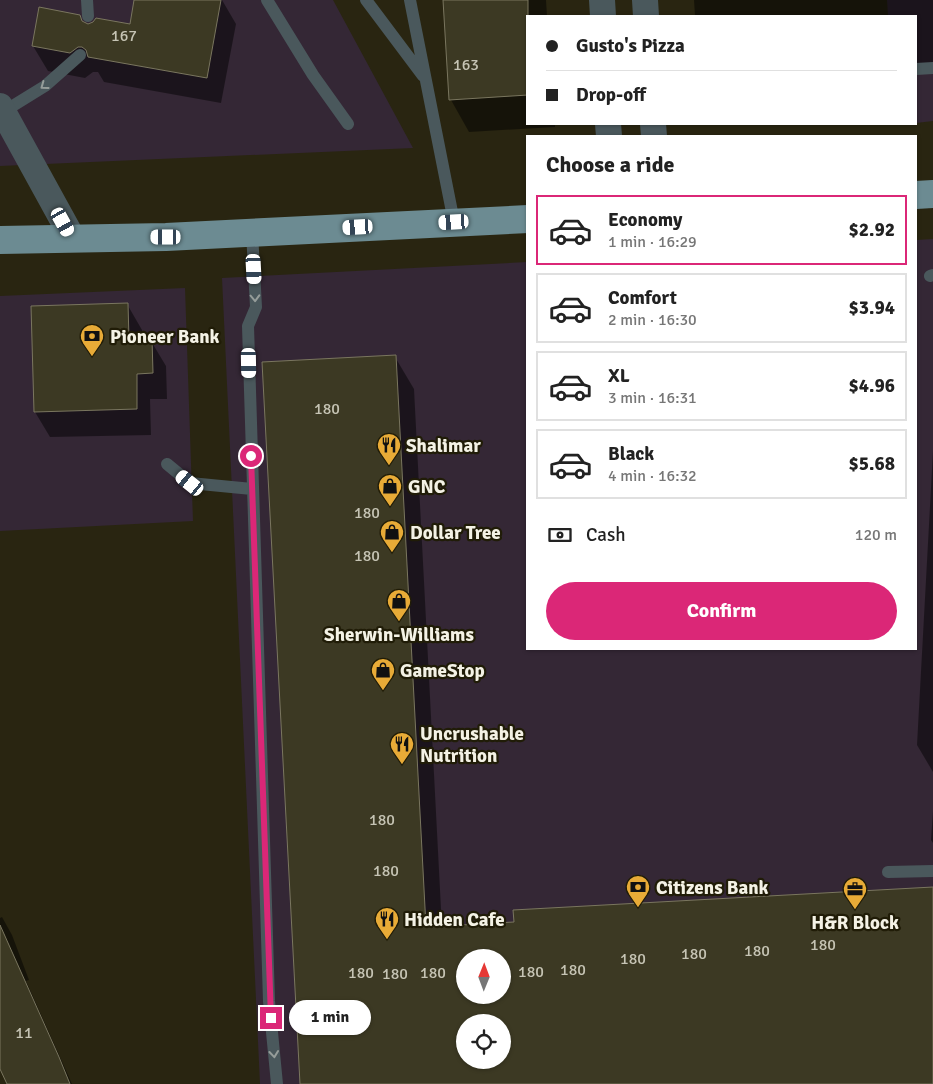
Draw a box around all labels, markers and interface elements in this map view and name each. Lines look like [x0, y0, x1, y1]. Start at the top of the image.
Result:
house number: 167 [111, 26, 137, 46]
text: Gusto's Pizza [576, 34, 685, 58]
house number: 163 [453, 55, 479, 75]
one-way arrow [40, 80, 50, 89]
text: Drop-off [576, 83, 646, 107]
text: Choose a ride [546, 151, 674, 178]
car [49, 205, 76, 239]
icon: car [548, 208, 593, 253]
text: Economy [608, 208, 682, 232]
car [438, 214, 469, 230]
text: $2.92 [849, 218, 895, 242]
car [342, 219, 373, 235]
car [151, 230, 181, 245]
text: 1 min · 16:29 [608, 232, 697, 252]
car [245, 254, 262, 284]
icon: car [548, 286, 593, 331]
text: Comfort [608, 286, 677, 310]
one-way arrow [250, 295, 261, 303]
text: $3.94 [849, 296, 895, 320]
text: 2 min · 16:30 [608, 310, 697, 330]
bank icon: Pioneer Bank [79, 323, 105, 357]
place label: Pioneer Bank [110, 325, 220, 349]
car [241, 348, 256, 378]
icon: car [548, 364, 593, 409]
text: XL [608, 364, 630, 388]
text: $4.96 [849, 374, 895, 398]
text: 3 min · 16:31 [608, 388, 697, 408]
house number: 180 [314, 399, 340, 419]
restaurant icon: Shalimar [376, 432, 402, 466]
place label: Shalimar [406, 434, 481, 458]
icon: car [548, 442, 593, 487]
text: Black [608, 442, 654, 466]
route start [240, 445, 262, 467]
text: $5.68 [849, 452, 895, 476]
text: 4 min · 16:32 [608, 466, 697, 486]
car [173, 468, 206, 498]
shop icon: GNC [377, 473, 403, 507]
place label: GNC [408, 475, 446, 499]
house number: 180 [354, 503, 380, 523]
shop icon: Dollar Tree [379, 519, 405, 553]
place label: Dollar Tree [410, 521, 501, 545]
icon: cash [546, 521, 574, 549]
text: Cash [586, 523, 626, 547]
text: 120 m [855, 525, 897, 545]
house number: 180 [354, 546, 380, 566]
button: Confirm [546, 582, 897, 640]
shop icon: Sherwin-Williams [386, 588, 412, 622]
place label: Sherwin-Williams [324, 623, 474, 647]
shop icon: GameStop [370, 657, 396, 691]
place label: GameStop [400, 659, 485, 683]
place label: Uncrushable Nutrition [420, 722, 524, 768]
restaurant icon: Uncrushable Nutrition [389, 731, 415, 765]
house number: 180 [369, 810, 395, 830]
house number: 180 [373, 861, 399, 881]
bank icon: Citizens Bank [625, 874, 651, 908]
place label: Citizens Bank [656, 876, 769, 900]
office icon: H&R Block [842, 876, 868, 910]
restaurant icon: Hidden Cafe [374, 906, 400, 940]
place label: Hidden Cafe [404, 908, 505, 932]
place label: H&R Block [811, 911, 899, 935]
house number: 180 [810, 935, 836, 955]
house number: 180 [744, 941, 770, 961]
house number: 180 [681, 944, 707, 964]
north arrow [456, 949, 511, 1004]
map controls [456, 949, 511, 1069]
house number: 180 [620, 949, 646, 969]
house number: 180 [560, 960, 586, 980]
house number: 180 [518, 962, 544, 982]
house number: 180 [348, 963, 374, 983]
house number: 180 [420, 963, 446, 983]
house number: 180 [382, 964, 408, 984]
callout: 1 min [288, 1000, 371, 1036]
route end [260, 1007, 282, 1029]
text: 1 min [311, 1007, 349, 1027]
button: locate [456, 1014, 511, 1069]
house number: 11 [15, 1023, 33, 1043]
one-way arrow [268, 1050, 279, 1058]

